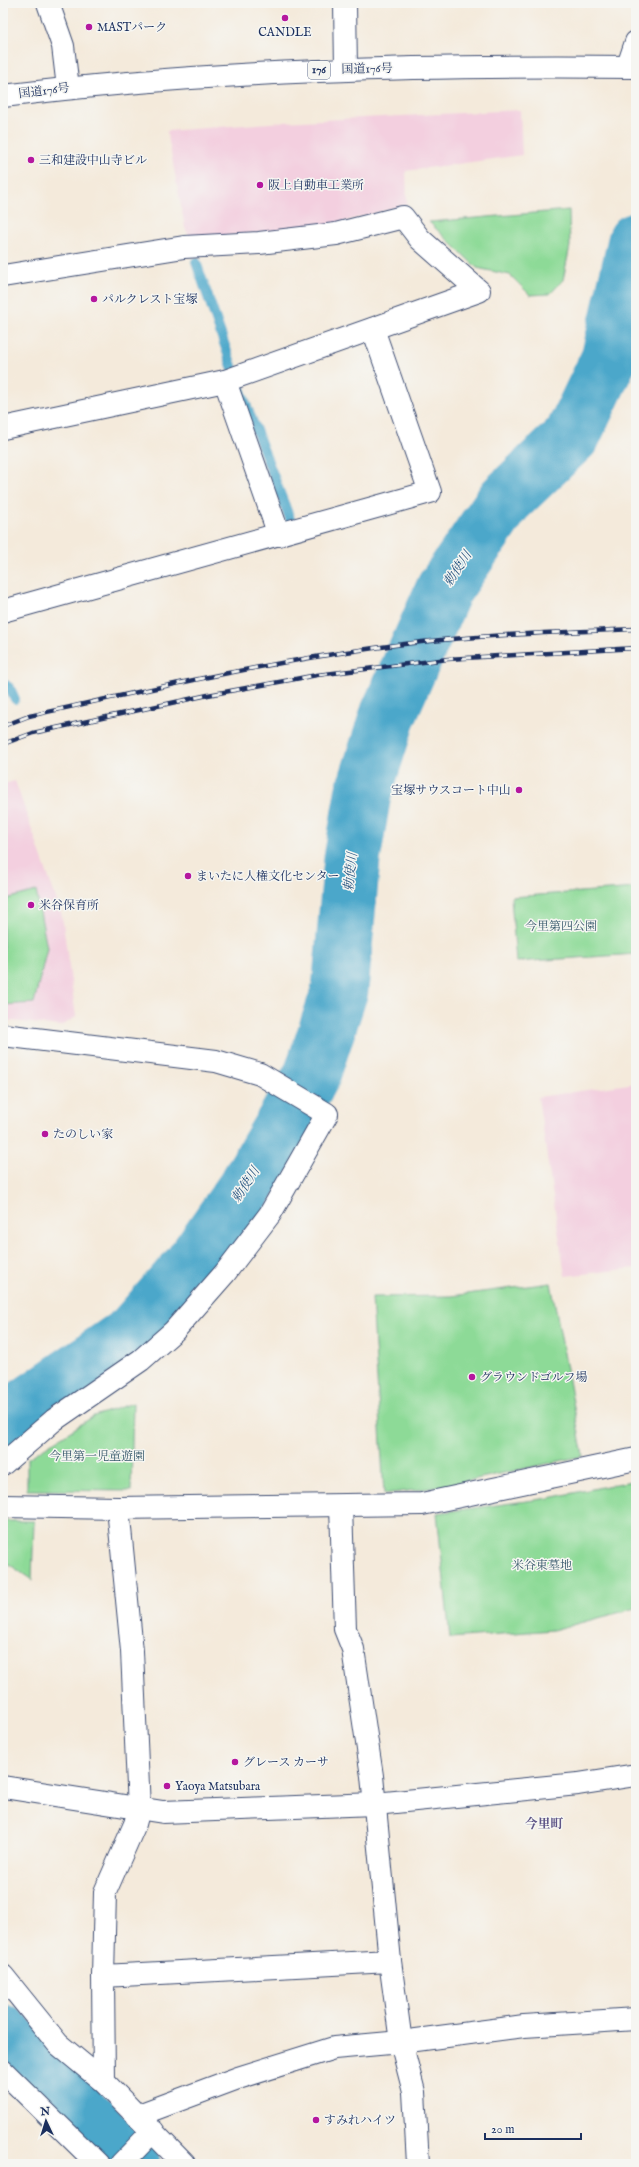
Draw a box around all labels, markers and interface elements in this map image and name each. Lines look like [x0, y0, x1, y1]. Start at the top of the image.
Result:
marker: CANDLE [280, 13, 290, 23]
place label: MASTパーク [97, 20, 167, 35]
marker: MASTパーク [84, 22, 94, 32]
place label: CANDLE [258, 25, 312, 40]
road number: 176 [308, 61, 330, 79]
street label: 国道176号 [341, 61, 393, 77]
street label: 国道176号 [18, 80, 70, 102]
place label: 三和建設中山寺ビル [39, 153, 147, 168]
marker: 三和建設中山寺ビル [26, 155, 36, 165]
place label: 阪上自動車工業所 [268, 178, 364, 193]
marker: 阪上自動車工業所 [255, 180, 265, 190]
place label: パルクレスト宝塚 [102, 292, 197, 307]
marker: パルクレスト宝塚 [89, 294, 99, 304]
water label: 勅使川 [440, 546, 477, 590]
place label: 宝塚サウスコート中山 [391, 783, 511, 798]
marker: 宝塚サウスコート中山 [514, 785, 524, 795]
water label: 勅使川 [341, 850, 362, 892]
place label: まいたに人権文化センター [196, 869, 340, 884]
marker: まいたに人権文化センター [183, 871, 193, 881]
place label: 米谷保育所 [39, 898, 99, 913]
marker: 米谷保育所 [26, 900, 36, 910]
park label: 今里第四公園 [525, 919, 597, 934]
place label: たのしい家 [53, 1127, 113, 1142]
marker: たのしい家 [40, 1129, 50, 1139]
water label: 勅使川 [228, 1162, 265, 1206]
place label: グラウンドゴルフ場 [480, 1370, 588, 1385]
marker: グラウンドゴルフ場 [467, 1372, 477, 1382]
park label: 今里第一児童遊園 [49, 1449, 145, 1464]
park label: 米谷東墓地 [512, 1558, 572, 1573]
place label: グレース カーサ [243, 1755, 329, 1770]
marker: グレース カーサ [230, 1757, 240, 1767]
place label: Yaoya Matsubara [175, 1779, 261, 1794]
marker: Yaoya Matsubara [162, 1781, 172, 1791]
district label: 今里町 [524, 1816, 564, 1833]
north arrow [26, 2101, 66, 2141]
text: N [39, 2105, 51, 2119]
place label: すみれハイツ [324, 2113, 396, 2128]
marker: すみれハイツ [311, 2115, 321, 2125]
scale bar [485, 2115, 581, 2141]
text: 20 m [491, 2122, 514, 2137]

